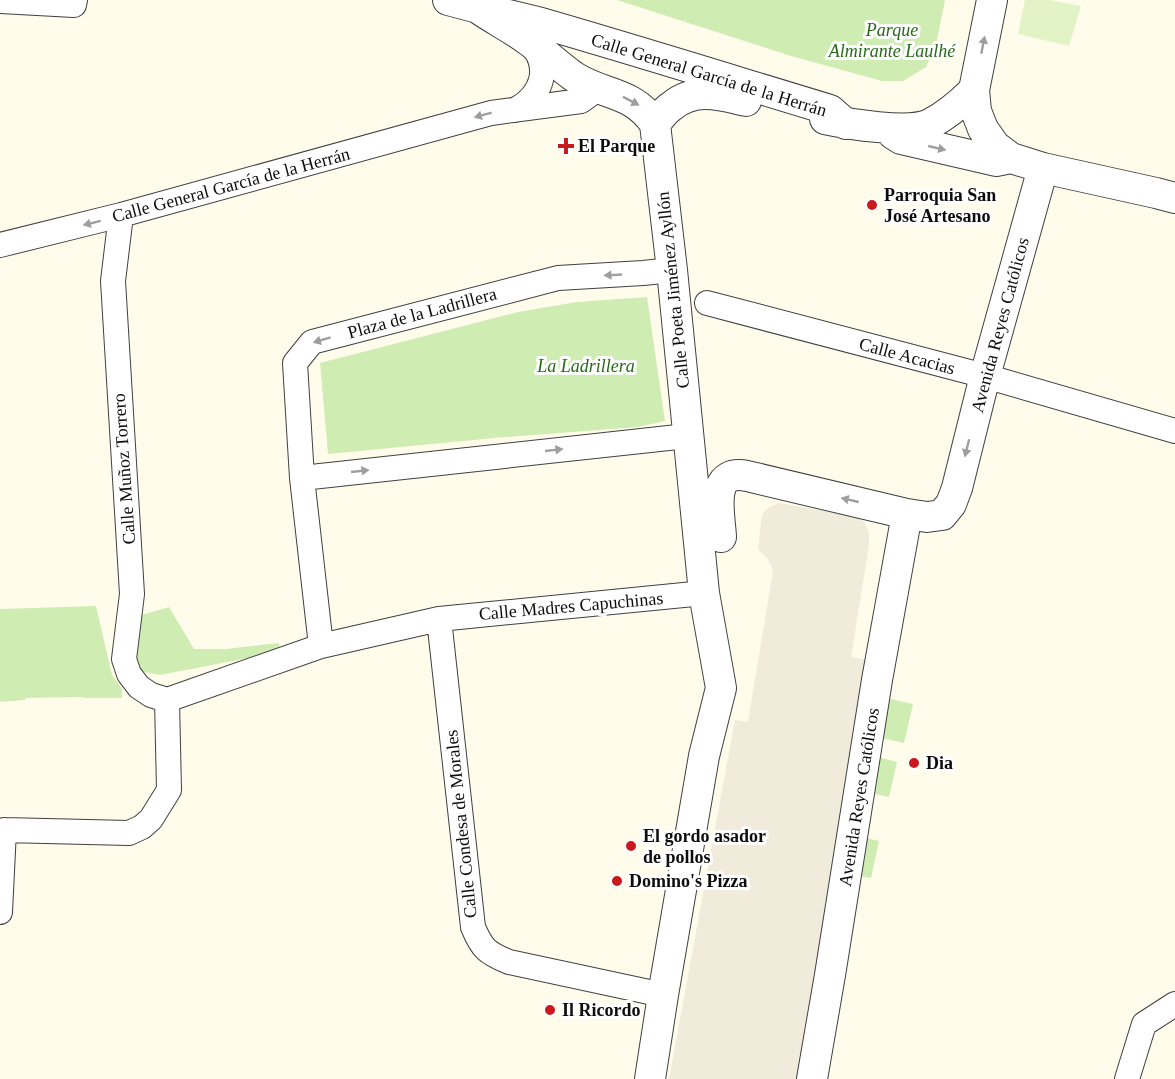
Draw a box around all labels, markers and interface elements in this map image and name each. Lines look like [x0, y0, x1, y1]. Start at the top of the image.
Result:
park label: Parque Almirante Laulhé [828, 20, 956, 61]
street label: Calle General García de la Herrán [589, 30, 829, 120]
one-way arrow [979, 35, 988, 54]
one-way arrow [622, 96, 639, 106]
one-way arrow [474, 111, 492, 120]
place label: El Parque [578, 136, 655, 156]
marker: El Parque [559, 139, 573, 153]
one-way arrow [928, 143, 946, 153]
street label: Calle General García de la Herrán [110, 144, 352, 226]
place label: Parroquia San José Artesano [884, 185, 996, 226]
street label: Calle Poeta Jiménez Ayllón [653, 191, 693, 389]
marker: Parroquia San José Artesano [865, 198, 879, 212]
one-way arrow [83, 218, 102, 228]
street label: Avenida Reyes Católicos [967, 235, 1033, 415]
one-way arrow [604, 270, 623, 279]
street label: Plaza de la Ladrillera [345, 283, 499, 343]
street label: Calle Acacias [857, 334, 957, 378]
one-way arrow [313, 336, 331, 345]
park label: La Ladrillera [536, 356, 635, 376]
street label: Calle Muñoz Torrero [109, 393, 139, 545]
one-way arrow [962, 439, 971, 457]
one-way arrow [545, 446, 564, 455]
one-way arrow [351, 466, 370, 476]
one-way arrow [841, 495, 859, 505]
street label: Calle Madres Capuchinas [478, 588, 664, 624]
street label: Avenida Reyes Católicos [835, 706, 883, 888]
street label: Calle Condesa de Morales [441, 729, 481, 919]
place label: Dia [926, 753, 953, 773]
marker: Dia [907, 756, 921, 770]
place label: El gordo asador de pollos [643, 826, 766, 867]
marker: El gordo asador de pollos [624, 839, 638, 853]
place label: Domino's Pizza [629, 871, 748, 891]
marker: Domino's Pizza [610, 874, 624, 888]
place label: Il Ricordo [562, 1000, 641, 1020]
marker: Il Ricordo [543, 1003, 557, 1017]

